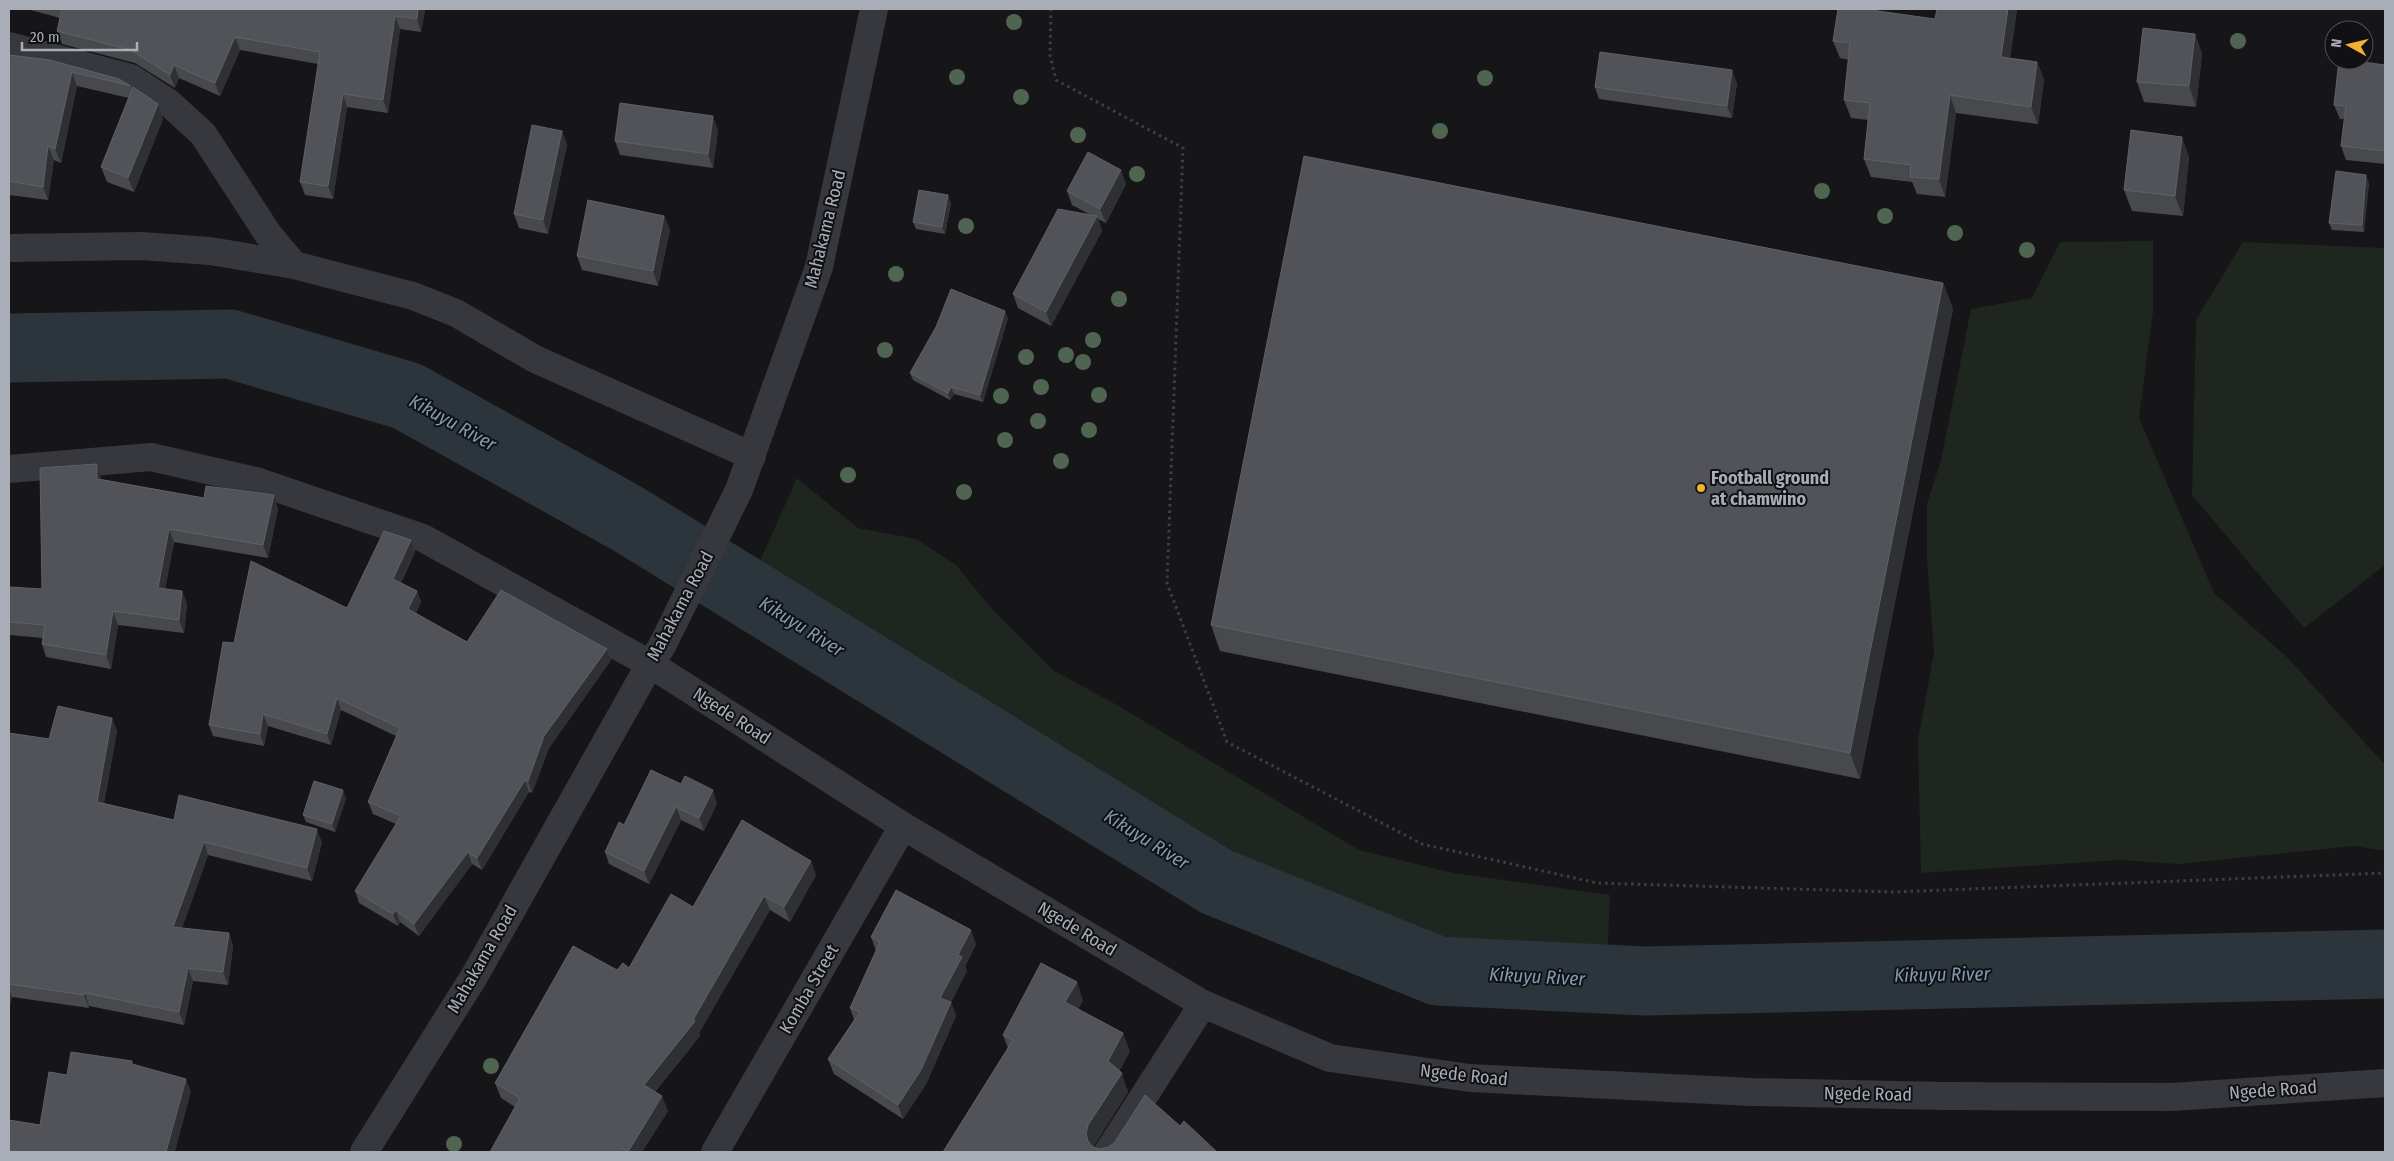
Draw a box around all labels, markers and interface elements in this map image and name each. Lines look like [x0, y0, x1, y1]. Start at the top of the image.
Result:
scale bar [22, 20, 138, 52]
north arrow [2324, 20, 2374, 70]
text: 20 m [30, 28, 60, 46]
text: N [2328, 38, 2346, 49]
street label: Mahakama Road [800, 168, 850, 290]
water label: Kikuyu River [405, 389, 501, 456]
place label: Football ground at chamwino [1711, 467, 1829, 510]
marker: Football ground at chamwino [1695, 482, 1707, 494]
street label: Mahakama Road [642, 547, 718, 665]
water label: Kikuyu River [755, 591, 850, 662]
street label: Ngede Road [689, 683, 775, 749]
water label: Kikuyu River [1100, 804, 1195, 875]
street label: Ngede Road [1034, 897, 1120, 961]
street label: Mahakama Road [442, 901, 522, 1017]
street label: Komba Street [775, 940, 843, 1038]
water label: Kikuyu River [1894, 962, 1992, 987]
water label: Kikuyu River [1489, 963, 1587, 991]
street label: Ngede Road [1419, 1059, 1509, 1091]
street label: Ngede Road [2228, 1076, 2318, 1104]
street label: Ngede Road [1824, 1082, 1912, 1106]

